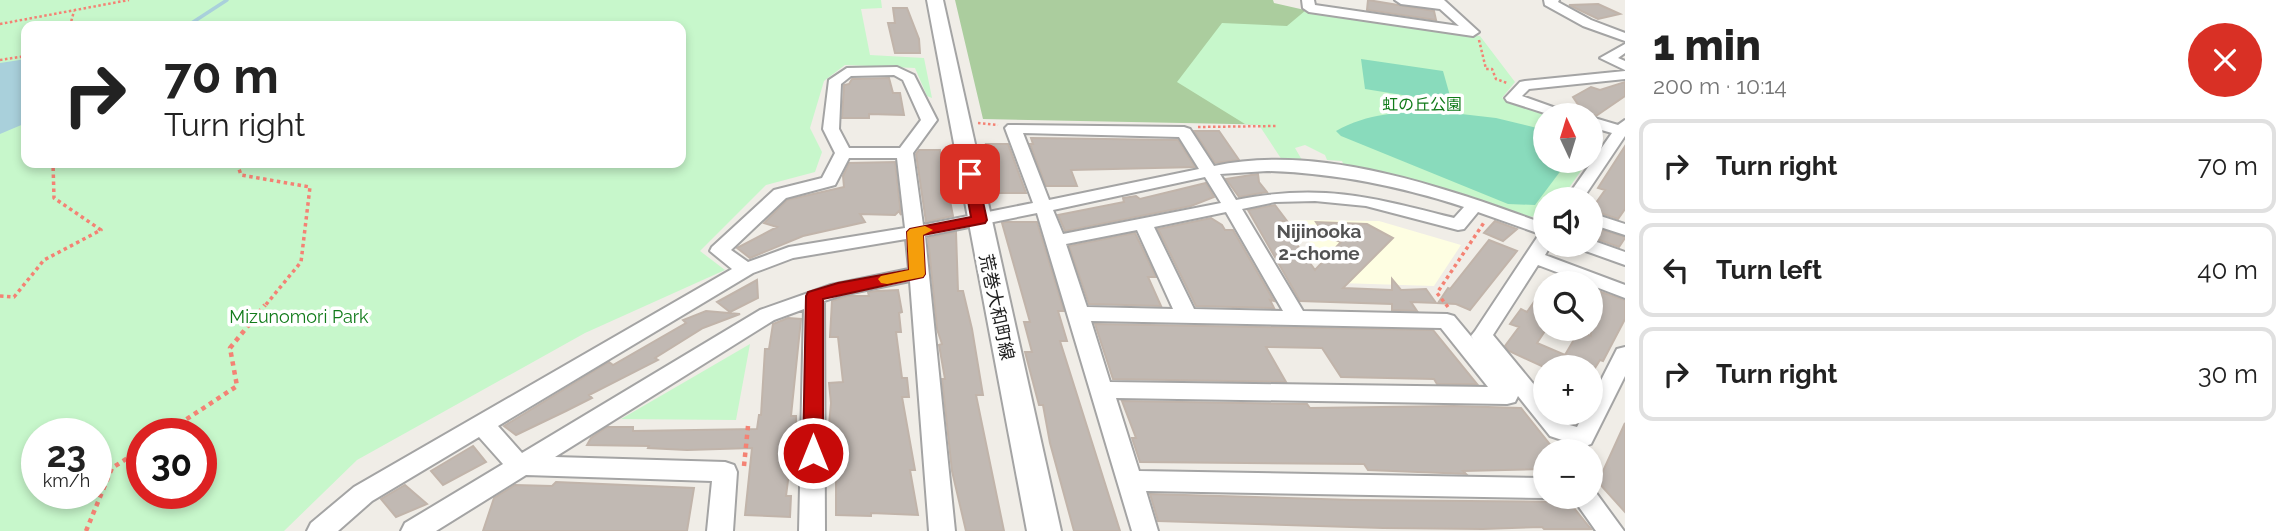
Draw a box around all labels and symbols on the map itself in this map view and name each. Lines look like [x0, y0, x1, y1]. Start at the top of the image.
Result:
park label: 虹の丘公園 [1382, 95, 1462, 114]
north arrow [1533, 103, 1603, 173]
pin [940, 144, 1000, 204]
district label: Nijinooka 2-chome [1276, 220, 1362, 264]
street label: 荒巻大和町線 [976, 252, 1018, 362]
park label: Mizunomori Park [229, 306, 369, 327]
position arrow [776, 416, 850, 490]
speed limit sign: 30 [126, 418, 217, 509]

